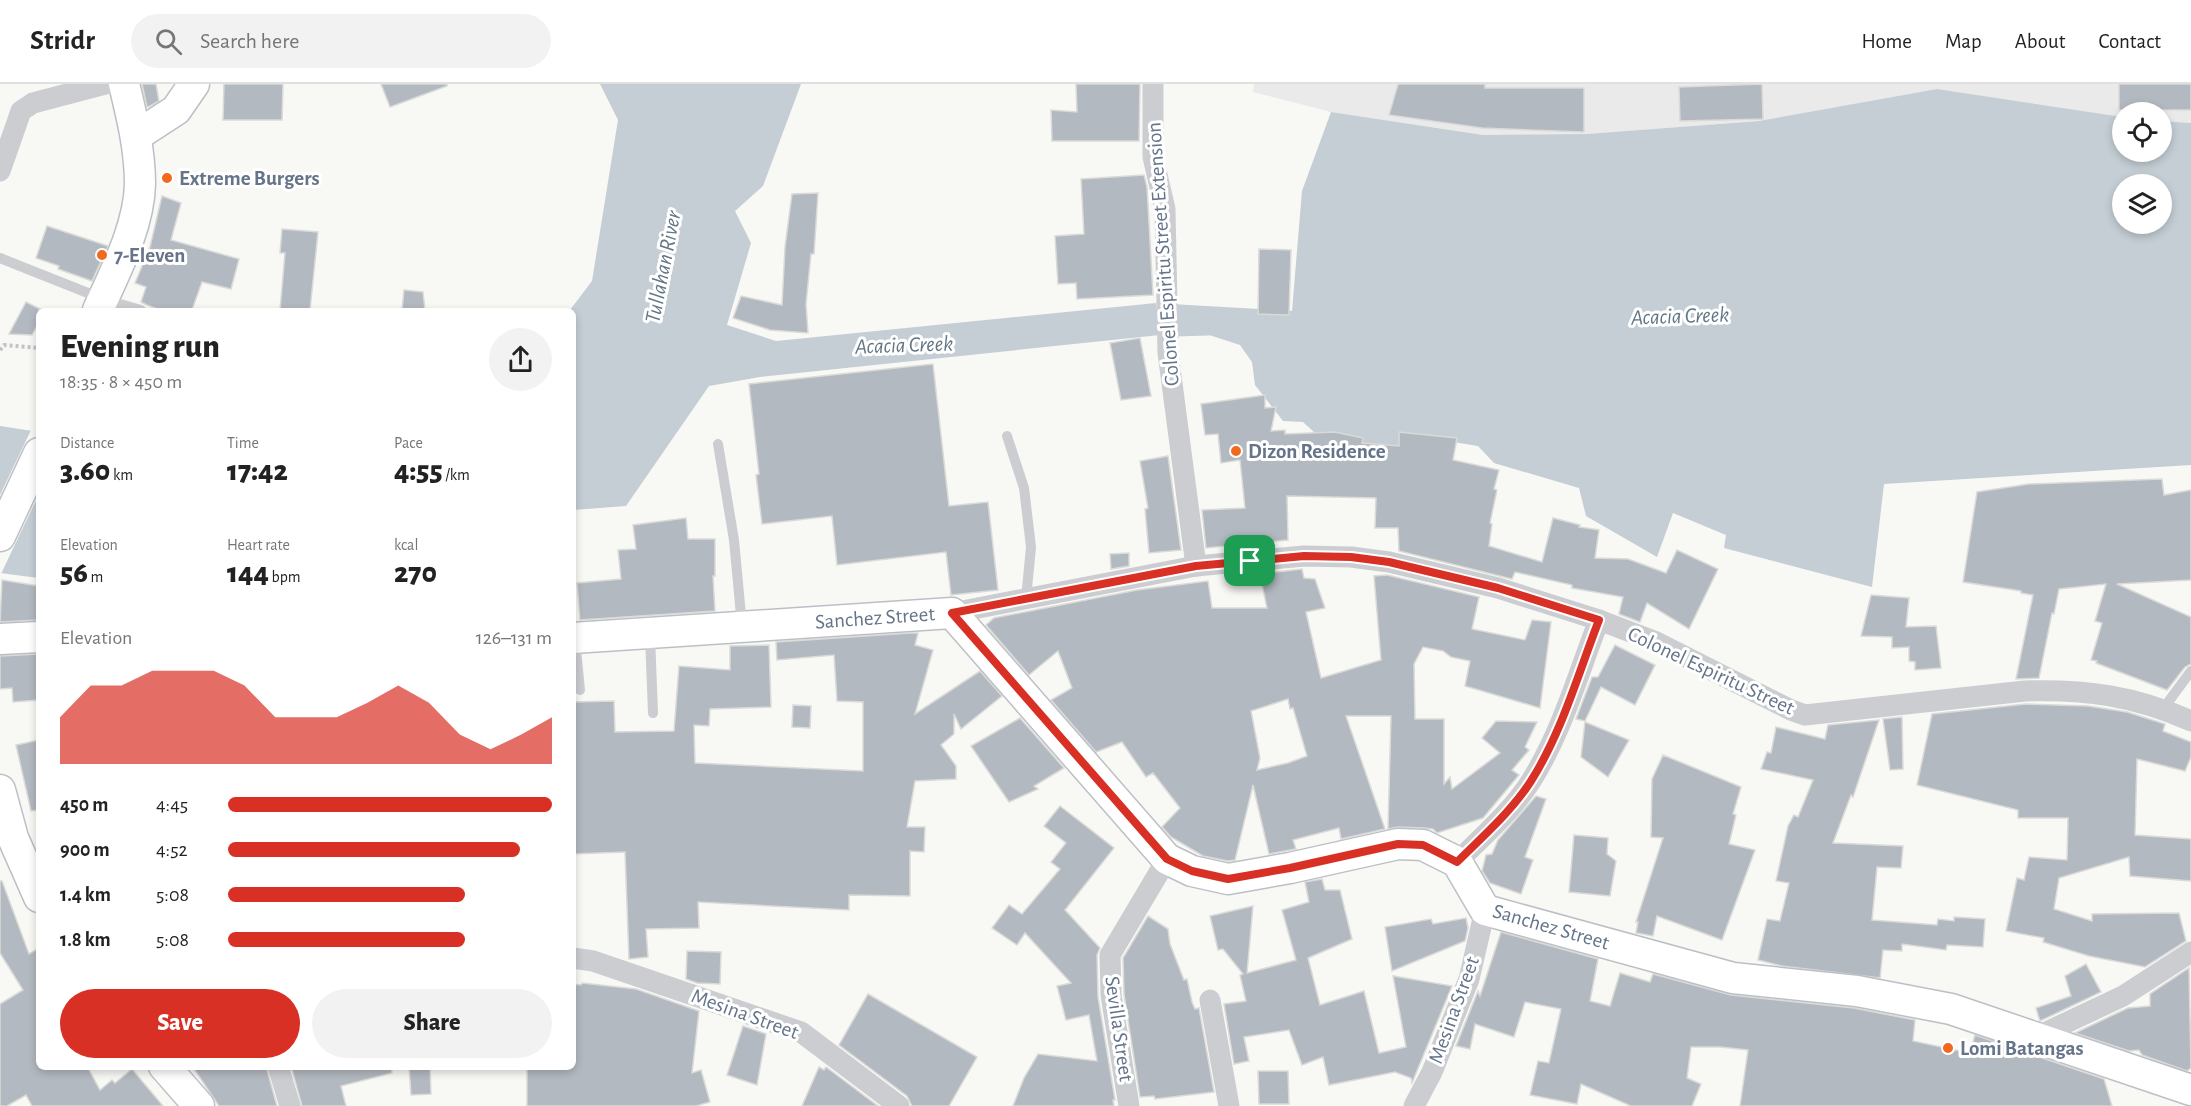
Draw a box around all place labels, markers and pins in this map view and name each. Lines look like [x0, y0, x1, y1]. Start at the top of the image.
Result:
place label: Extreme Burgers [179, 168, 320, 189]
marker: Extreme Burgers [160, 171, 174, 185]
place label: 7-Eleven [114, 245, 185, 266]
marker: 7-Eleven [95, 248, 109, 262]
place label: Dizon Residence [1248, 441, 1386, 462]
marker: Dizon Residence [1229, 444, 1243, 458]
pin [1224, 535, 1275, 586]
place label: Lomi Batangas [1960, 1038, 2084, 1059]
marker: Lomi Batangas [1941, 1041, 1955, 1055]

